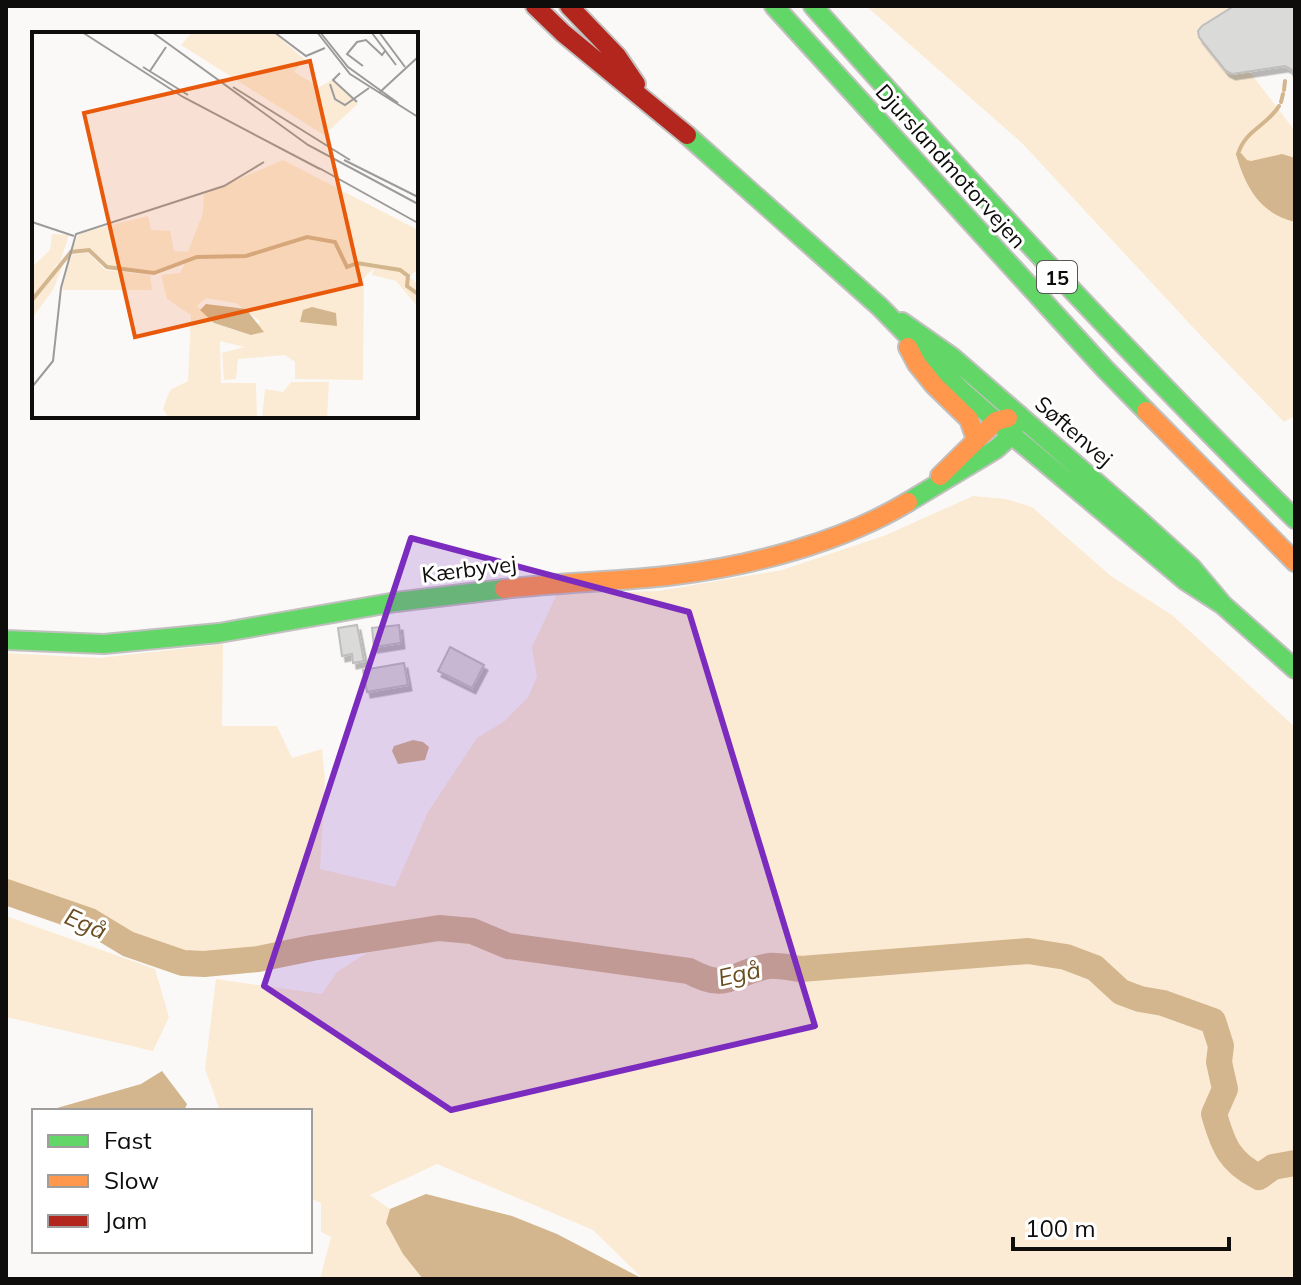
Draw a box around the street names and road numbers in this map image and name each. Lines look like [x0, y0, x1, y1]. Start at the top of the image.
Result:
street label: Djurslandmotorvejen [870, 78, 1032, 254]
road number: 15 [1037, 261, 1077, 293]
street label: Søftenvej [1029, 390, 1119, 472]
street label: Kærbyvej [420, 549, 518, 589]

